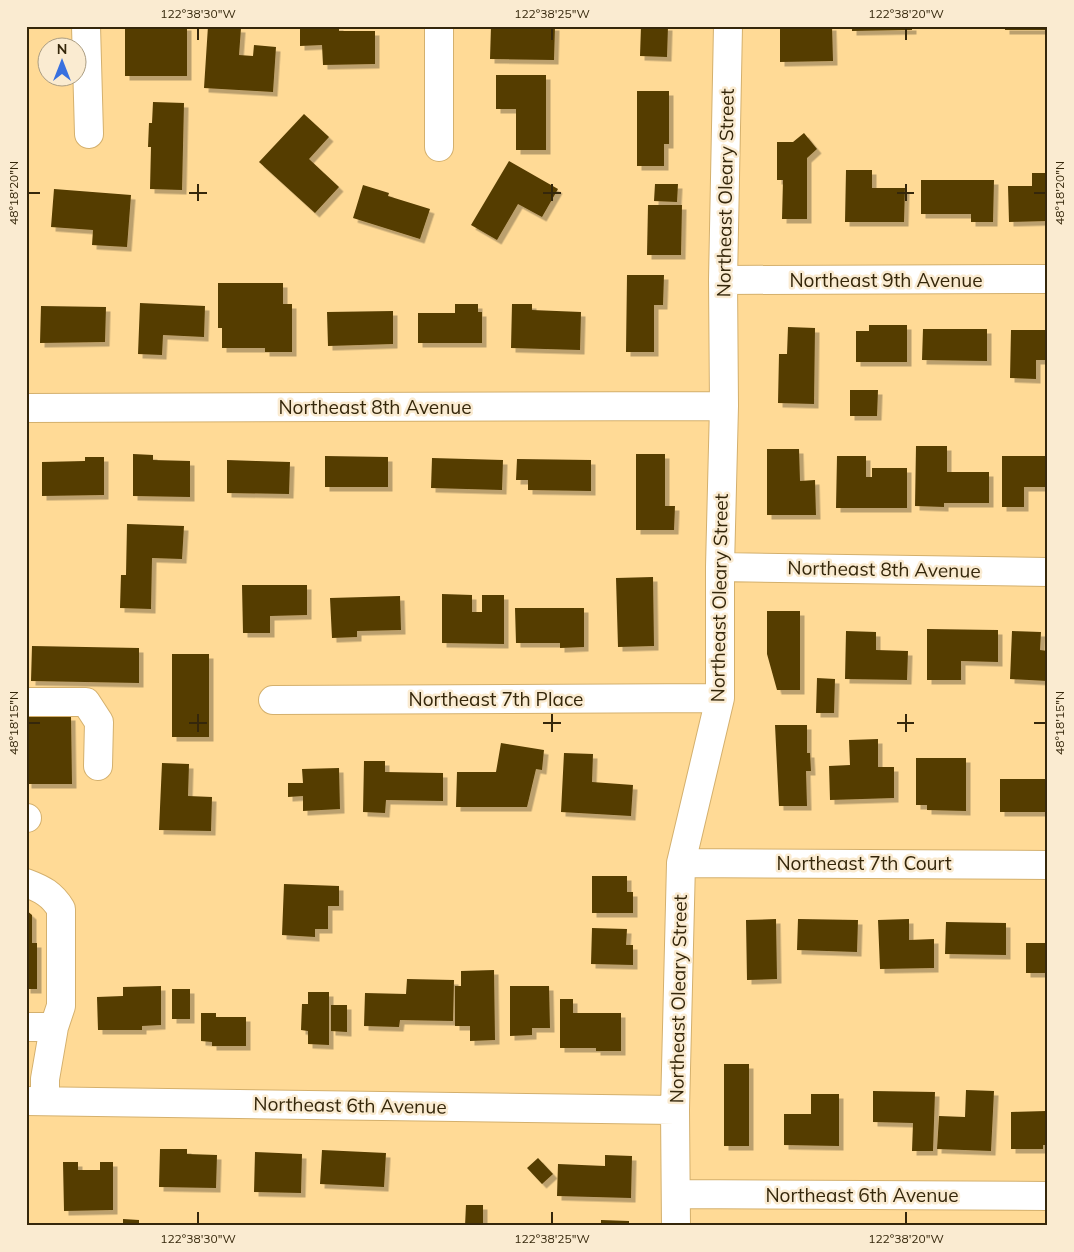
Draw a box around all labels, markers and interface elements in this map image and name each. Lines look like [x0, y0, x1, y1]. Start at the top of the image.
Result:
text: 122°38'30"W [160, 6, 236, 21]
text: 122°38'25"W [514, 6, 590, 21]
text: 122°38'20"W [868, 6, 944, 21]
north arrow [38, 38, 88, 88]
text: N [57, 40, 67, 58]
street label: Northeast Oleary Street [711, 88, 739, 298]
text: 48°18'20"N [6, 161, 21, 225]
text: 48°18'20"N [1052, 161, 1067, 225]
street label: Northeast 9th Avenue [789, 268, 983, 292]
street label: Northeast 8th Avenue [278, 395, 472, 419]
street label: Northeast Oleary Street [705, 493, 733, 703]
street label: Northeast 8th Avenue [787, 555, 981, 583]
street label: Northeast 7th Place [409, 687, 583, 711]
text: 48°18'15"N [6, 691, 21, 755]
text: 48°18'15"N [1052, 691, 1067, 755]
street label: Northeast 7th Court [776, 851, 952, 875]
street label: Northeast Oleary Street [664, 894, 692, 1104]
street label: Northeast 6th Avenue [253, 1091, 447, 1119]
street label: Northeast 6th Avenue [765, 1183, 959, 1207]
text: 122°38'30"W [160, 1231, 236, 1246]
text: 122°38'25"W [514, 1231, 590, 1246]
text: 122°38'20"W [868, 1231, 944, 1246]

